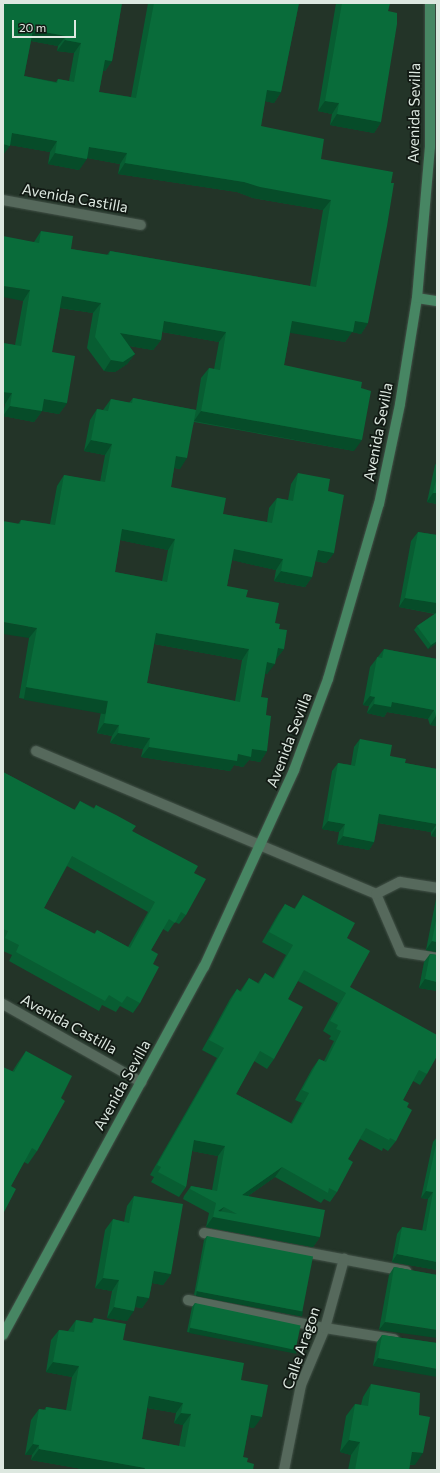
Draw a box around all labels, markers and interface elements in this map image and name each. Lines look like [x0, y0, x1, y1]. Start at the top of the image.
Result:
scale bar [14, 12, 78, 38]
text: 20 m [19, 20, 46, 34]
street label: Avenida Sevilla [404, 63, 424, 163]
street label: Avenida Castilla [21, 180, 129, 216]
street label: Avenida Sevilla [360, 381, 396, 483]
street label: Avenida Sevilla [263, 690, 315, 790]
street label: Avenida Castilla [18, 990, 120, 1058]
street label: Avenida Sevilla [90, 1037, 154, 1133]
street label: Calle Aragon [278, 1304, 324, 1392]

